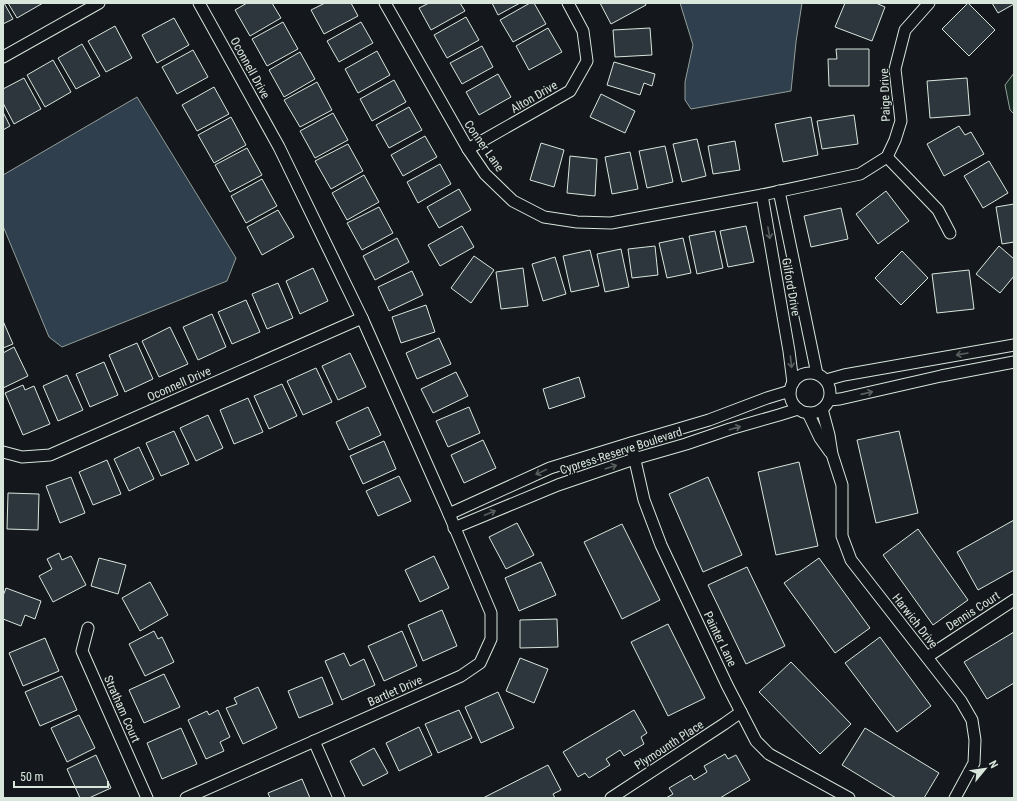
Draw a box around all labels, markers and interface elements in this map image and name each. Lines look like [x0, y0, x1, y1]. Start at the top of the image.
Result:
street label: Oconnell Drive [227, 35, 273, 102]
street label: Paige Drive [877, 68, 893, 122]
street label: Alton Drive [508, 78, 560, 116]
street label: Conner Lane [461, 118, 507, 175]
one-way arrow [765, 227, 773, 240]
street label: Gilford Drive [779, 257, 803, 317]
one-way arrow [956, 351, 969, 359]
one-way arrow [787, 355, 794, 368]
street label: Oconnell Drive [145, 364, 213, 404]
one-way arrow [860, 388, 873, 396]
one-way arrow [729, 423, 742, 431]
street label: Cypress Reserve Boulevard [558, 425, 684, 477]
one-way arrow [605, 463, 618, 470]
one-way arrow [535, 469, 547, 476]
one-way arrow [484, 509, 496, 516]
street label: Dennis Court [944, 588, 1003, 634]
street label: Harwich Drive [889, 591, 941, 651]
street label: Painter Lane [701, 609, 739, 669]
street label: Stratham Court [101, 673, 143, 745]
street label: Bartlet Drive [365, 673, 425, 709]
street label: Plymounth Place [632, 717, 706, 773]
north arrow [965, 749, 1005, 789]
text: N [986, 758, 1001, 771]
scale bar [14, 763, 108, 789]
text: 50 m [20, 770, 44, 784]

